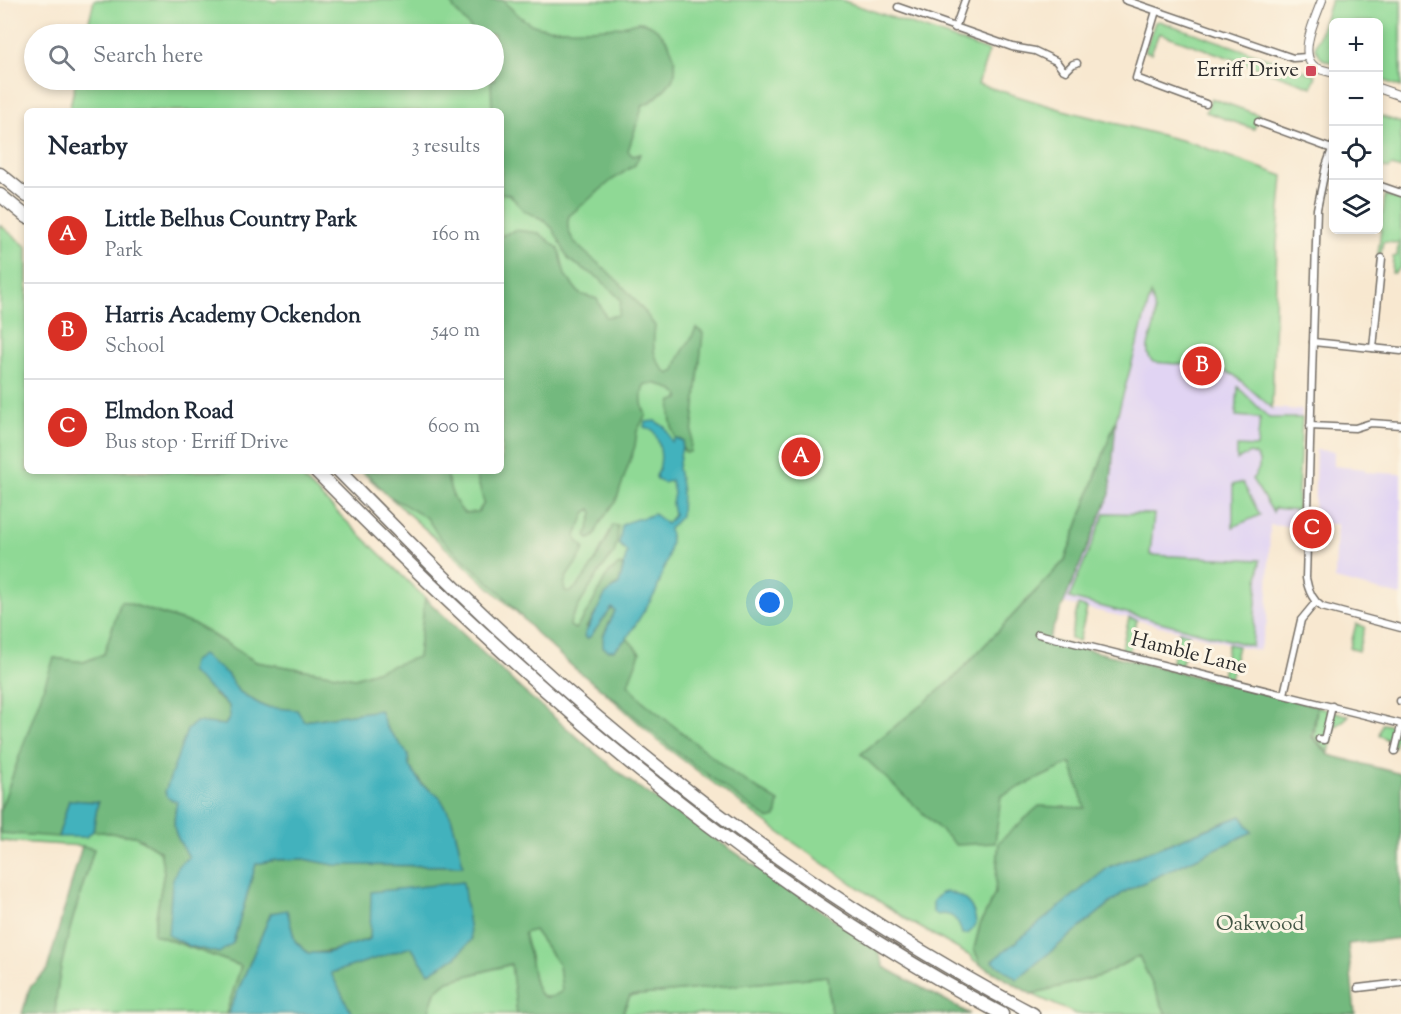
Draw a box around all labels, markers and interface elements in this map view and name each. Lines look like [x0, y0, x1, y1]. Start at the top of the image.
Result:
map controls [1329, 18, 1383, 234]
button: + [1329, 18, 1383, 72]
search box [24, 24, 504, 90]
icon: search [45, 41, 78, 74]
text: Search here [93, 41, 203, 73]
place label: Erriff Drive [1197, 56, 1299, 86]
marker: Erriff Drive [1304, 64, 1318, 78]
button: − [1329, 72, 1383, 126]
button: locate [1329, 126, 1383, 180]
text: Nearby [48, 129, 128, 166]
text: 3 results [411, 133, 480, 162]
button: layers [1329, 180, 1383, 234]
text: Little Belhus Country Park [105, 205, 357, 237]
text: A [59, 221, 76, 250]
text: 160 m [432, 221, 480, 250]
text: Park [105, 237, 143, 266]
text: Harris Academy Ockendon [105, 301, 361, 333]
text: B [61, 317, 74, 346]
text: 540 m [432, 317, 480, 346]
text: School [105, 333, 165, 362]
pin: B [1182, 344, 1222, 388]
text: Elmdon Road [105, 397, 234, 429]
text: C [59, 413, 76, 442]
text: 600 m [428, 413, 480, 442]
text: Bus stop · Erriff Drive [105, 429, 289, 458]
pin: A [782, 434, 820, 480]
pin: C [1292, 506, 1332, 552]
your location [755, 588, 784, 617]
street label: Hamble Lane [1128, 625, 1250, 683]
park label: Oakwood [1216, 910, 1304, 940]

